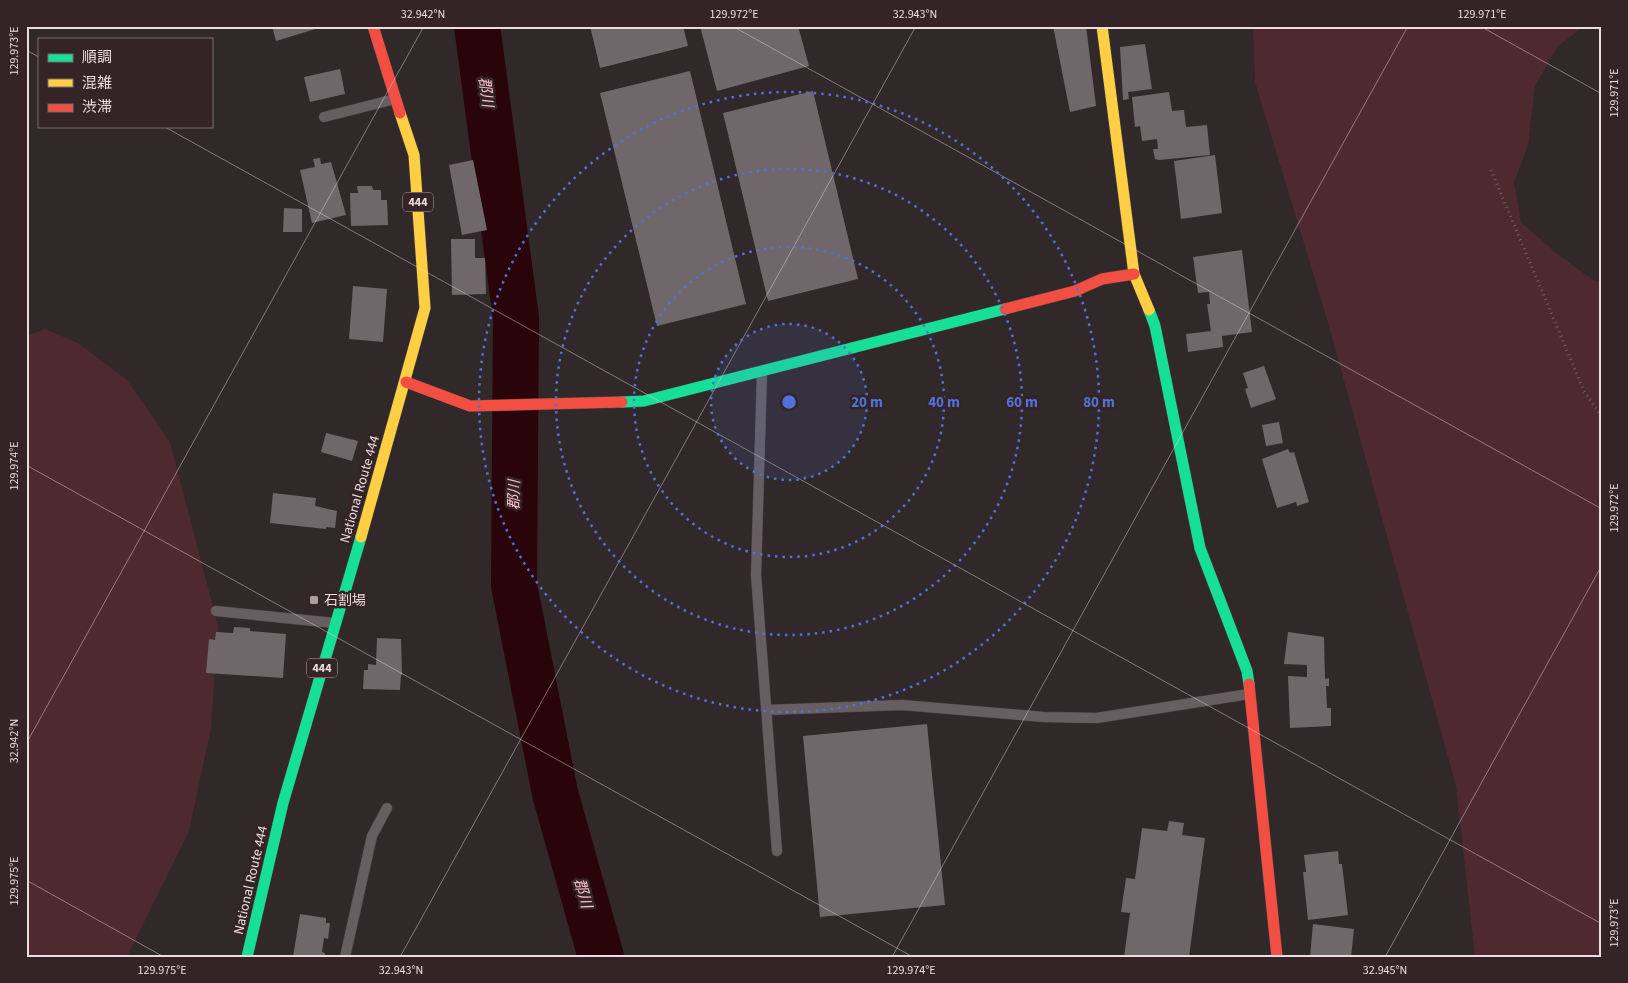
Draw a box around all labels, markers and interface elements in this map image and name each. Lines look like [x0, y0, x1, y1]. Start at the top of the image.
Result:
text: 32.942°N [401, 6, 445, 23]
text: 129.972°E [709, 6, 759, 23]
text: 32.943°N [893, 6, 937, 23]
text: 129.971°E [1457, 6, 1507, 23]
text: 129.973°E [6, 26, 23, 76]
legend [38, 38, 212, 128]
text: 順調 [82, 47, 112, 68]
text: 129.971°E [1606, 68, 1623, 118]
text: 混雑 [82, 73, 112, 94]
water label: 郡川 [473, 76, 498, 110]
text: 渋滞 [82, 97, 112, 118]
road number: 444 [403, 192, 433, 212]
text: 20 m [851, 392, 883, 413]
text: 40 m [928, 392, 960, 413]
text: 60 m [1006, 392, 1038, 413]
text: 80 m [1083, 392, 1115, 413]
centre of rings [780, 393, 798, 411]
street label: National Route 444 [335, 433, 385, 545]
text: 129.974°E [6, 441, 23, 491]
water label: 郡川 [504, 478, 525, 510]
text: 129.972°E [1606, 483, 1623, 533]
place label: 石割場 [324, 591, 366, 611]
marker: 石割場 [308, 594, 320, 606]
road number: 444 [307, 658, 337, 678]
text: 32.942°N [6, 719, 23, 763]
street label: National Route 444 [229, 824, 273, 937]
text: 129.975°E [6, 856, 23, 906]
water label: 郡川 [568, 876, 597, 912]
text: 129.973°E [1606, 898, 1623, 948]
text: 129.975°E [137, 962, 187, 979]
text: 32.943°N [379, 962, 423, 979]
text: 129.974°E [886, 962, 936, 979]
text: 32.945°N [1363, 962, 1407, 979]

